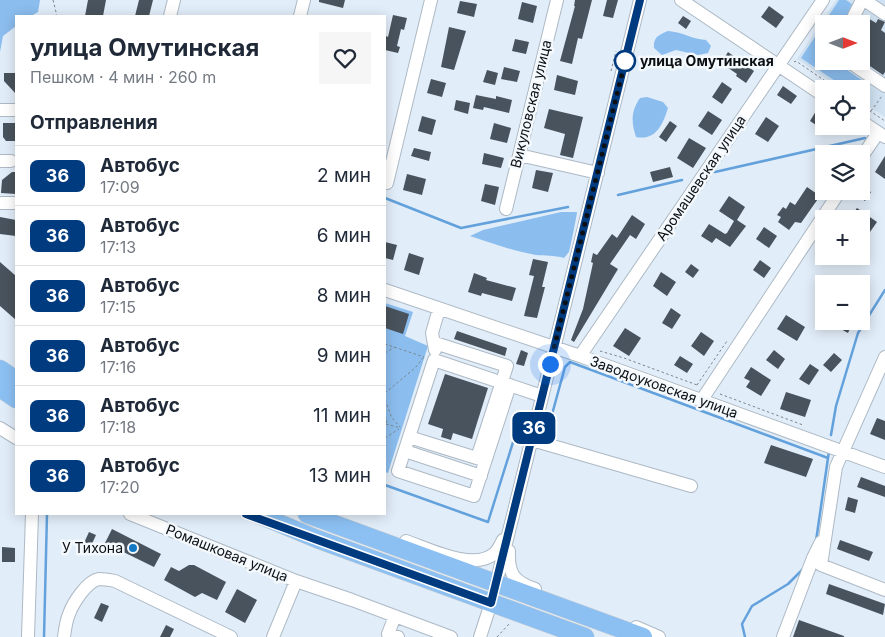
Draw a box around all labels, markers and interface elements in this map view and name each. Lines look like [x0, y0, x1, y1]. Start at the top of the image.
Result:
north arrow [815, 15, 870, 70]
map controls [815, 15, 870, 330]
button: heart [319, 32, 371, 84]
text: улица Омутинская [30, 33, 259, 62]
street label: Викуловская улица [506, 38, 555, 170]
marker: улица Омутинская [614, 50, 636, 72]
place label: улица Омутинская [640, 52, 774, 69]
text: Пешком · 4 мин · 260 m [30, 67, 216, 87]
button: locate [815, 80, 870, 135]
text: Отправления [30, 111, 158, 134]
street label: Аромашевская улица [652, 112, 749, 244]
button: layers [815, 145, 870, 200]
text: Автобус [100, 154, 180, 177]
text: 2 мин [317, 164, 371, 187]
text: 36 [46, 165, 69, 186]
text: 17:09 [100, 177, 140, 197]
button: + [815, 210, 870, 265]
text: Автобус [100, 214, 180, 237]
text: 6 мин [317, 224, 371, 247]
text: 36 [46, 225, 69, 246]
text: 17:13 [100, 237, 136, 257]
text: Автобус [100, 274, 180, 297]
button: − [815, 275, 870, 330]
text: 8 мин [317, 284, 371, 307]
text: 36 [46, 285, 69, 306]
text: 17:15 [100, 297, 136, 317]
text: Автобус [100, 334, 180, 357]
text: 9 мин [317, 344, 371, 367]
text: 36 [46, 345, 69, 366]
your location [538, 352, 563, 377]
street label: Заводоуковская улица [588, 352, 740, 421]
text: 17:16 [100, 357, 136, 377]
text: Автобус [100, 394, 180, 417]
text: 11 мин [313, 404, 371, 427]
text: 36 [46, 405, 69, 426]
line badge: 36 [512, 412, 556, 444]
text: 17:18 [100, 417, 136, 437]
text: 36 [522, 417, 546, 438]
text: Автобус [100, 454, 180, 477]
text: 13 мин [309, 464, 371, 487]
text: 36 [46, 465, 69, 486]
text: 17:20 [100, 477, 139, 497]
street label: Ромашковая улица [164, 520, 291, 585]
place label: У Тихона [62, 539, 123, 556]
marker: У Тихона [127, 542, 139, 554]

